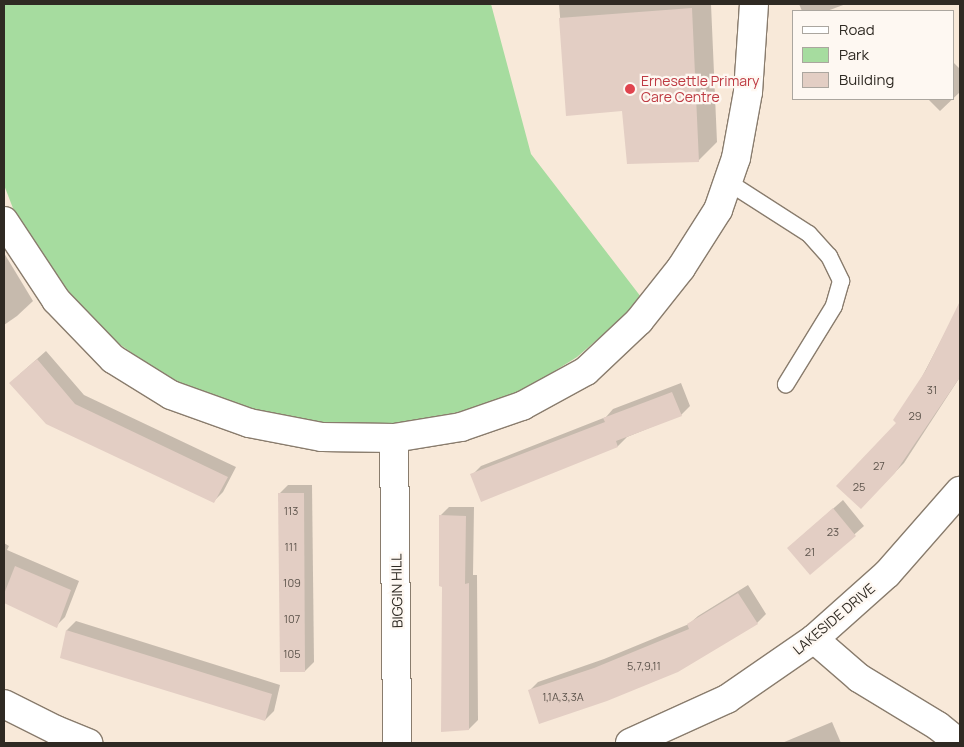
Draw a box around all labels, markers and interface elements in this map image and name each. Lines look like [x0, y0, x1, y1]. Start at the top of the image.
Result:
legend [792, 10, 954, 100]
text: Road [839, 19, 875, 40]
text: Park [839, 44, 869, 65]
text: Building [839, 69, 894, 90]
place label: Ernesettle Primary Care Centre [641, 73, 759, 105]
marker: Ernesettle Primary Care Centre [623, 82, 637, 96]
house number: 31 [927, 383, 937, 397]
house number: 29 [908, 409, 922, 423]
house number: 27 [873, 459, 885, 473]
house number: 25 [853, 480, 865, 494]
house number: 113 [284, 504, 298, 518]
house number: 23 [827, 525, 839, 539]
house number: 111 [285, 540, 297, 554]
house number: 21 [805, 545, 815, 559]
street label: BIGGIN HILL [388, 554, 406, 628]
house number: 109 [283, 576, 301, 590]
street label: LAKESIDE DRIVE [790, 580, 878, 658]
house number: 107 [284, 612, 300, 626]
house number: 105 [283, 647, 301, 661]
house number: 5,7,9,11 [627, 659, 661, 673]
house number: 1,1A,3,3A [542, 690, 584, 704]

